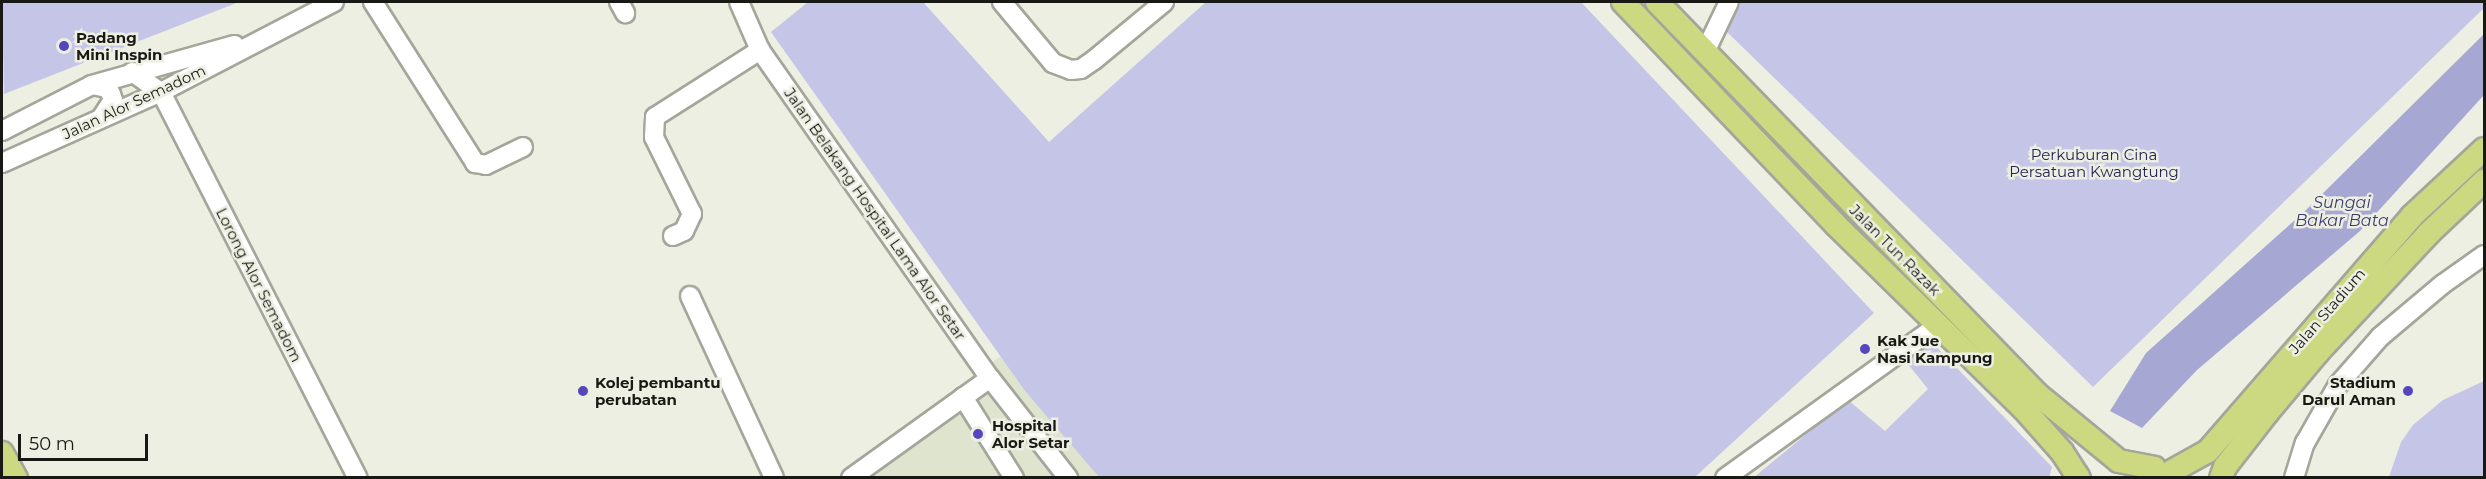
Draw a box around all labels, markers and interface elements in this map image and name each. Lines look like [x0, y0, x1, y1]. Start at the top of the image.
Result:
place label: Padang Mini Inspin [76, 28, 162, 63]
marker: Padang Mini Inspin [57, 39, 71, 53]
street label: Jalan Alor Semadom [60, 61, 208, 143]
street label: Jalan Belakang Hospital Lama Alor Setar [781, 84, 969, 344]
park label: Perkuburan Cina Persatuan Kwangtung [2009, 145, 2179, 180]
water label: Sungai Bakar Bata [2295, 193, 2389, 231]
street label: Jalan Tun Razak [1846, 201, 1944, 299]
street label: Lorong Alor Semadom [212, 205, 306, 365]
street label: Jalan Stadium [2285, 265, 2369, 357]
place label: Kak Jue Nasi Kampung [1877, 331, 1993, 366]
marker: Kak Jue Nasi Kampung [1858, 342, 1872, 356]
place label: Kolej pembantu perubatan [595, 373, 721, 408]
place label: Stadium Darul Aman [2302, 373, 2396, 408]
marker: Kolej pembantu perubatan [576, 384, 590, 398]
marker: Stadium Darul Aman [2401, 384, 2415, 398]
place label: Hospital Alor Setar [992, 416, 1070, 451]
scale bar [21, 422, 152, 460]
marker: Hospital Alor Setar [969, 425, 987, 443]
text: 50 m [29, 433, 75, 455]

